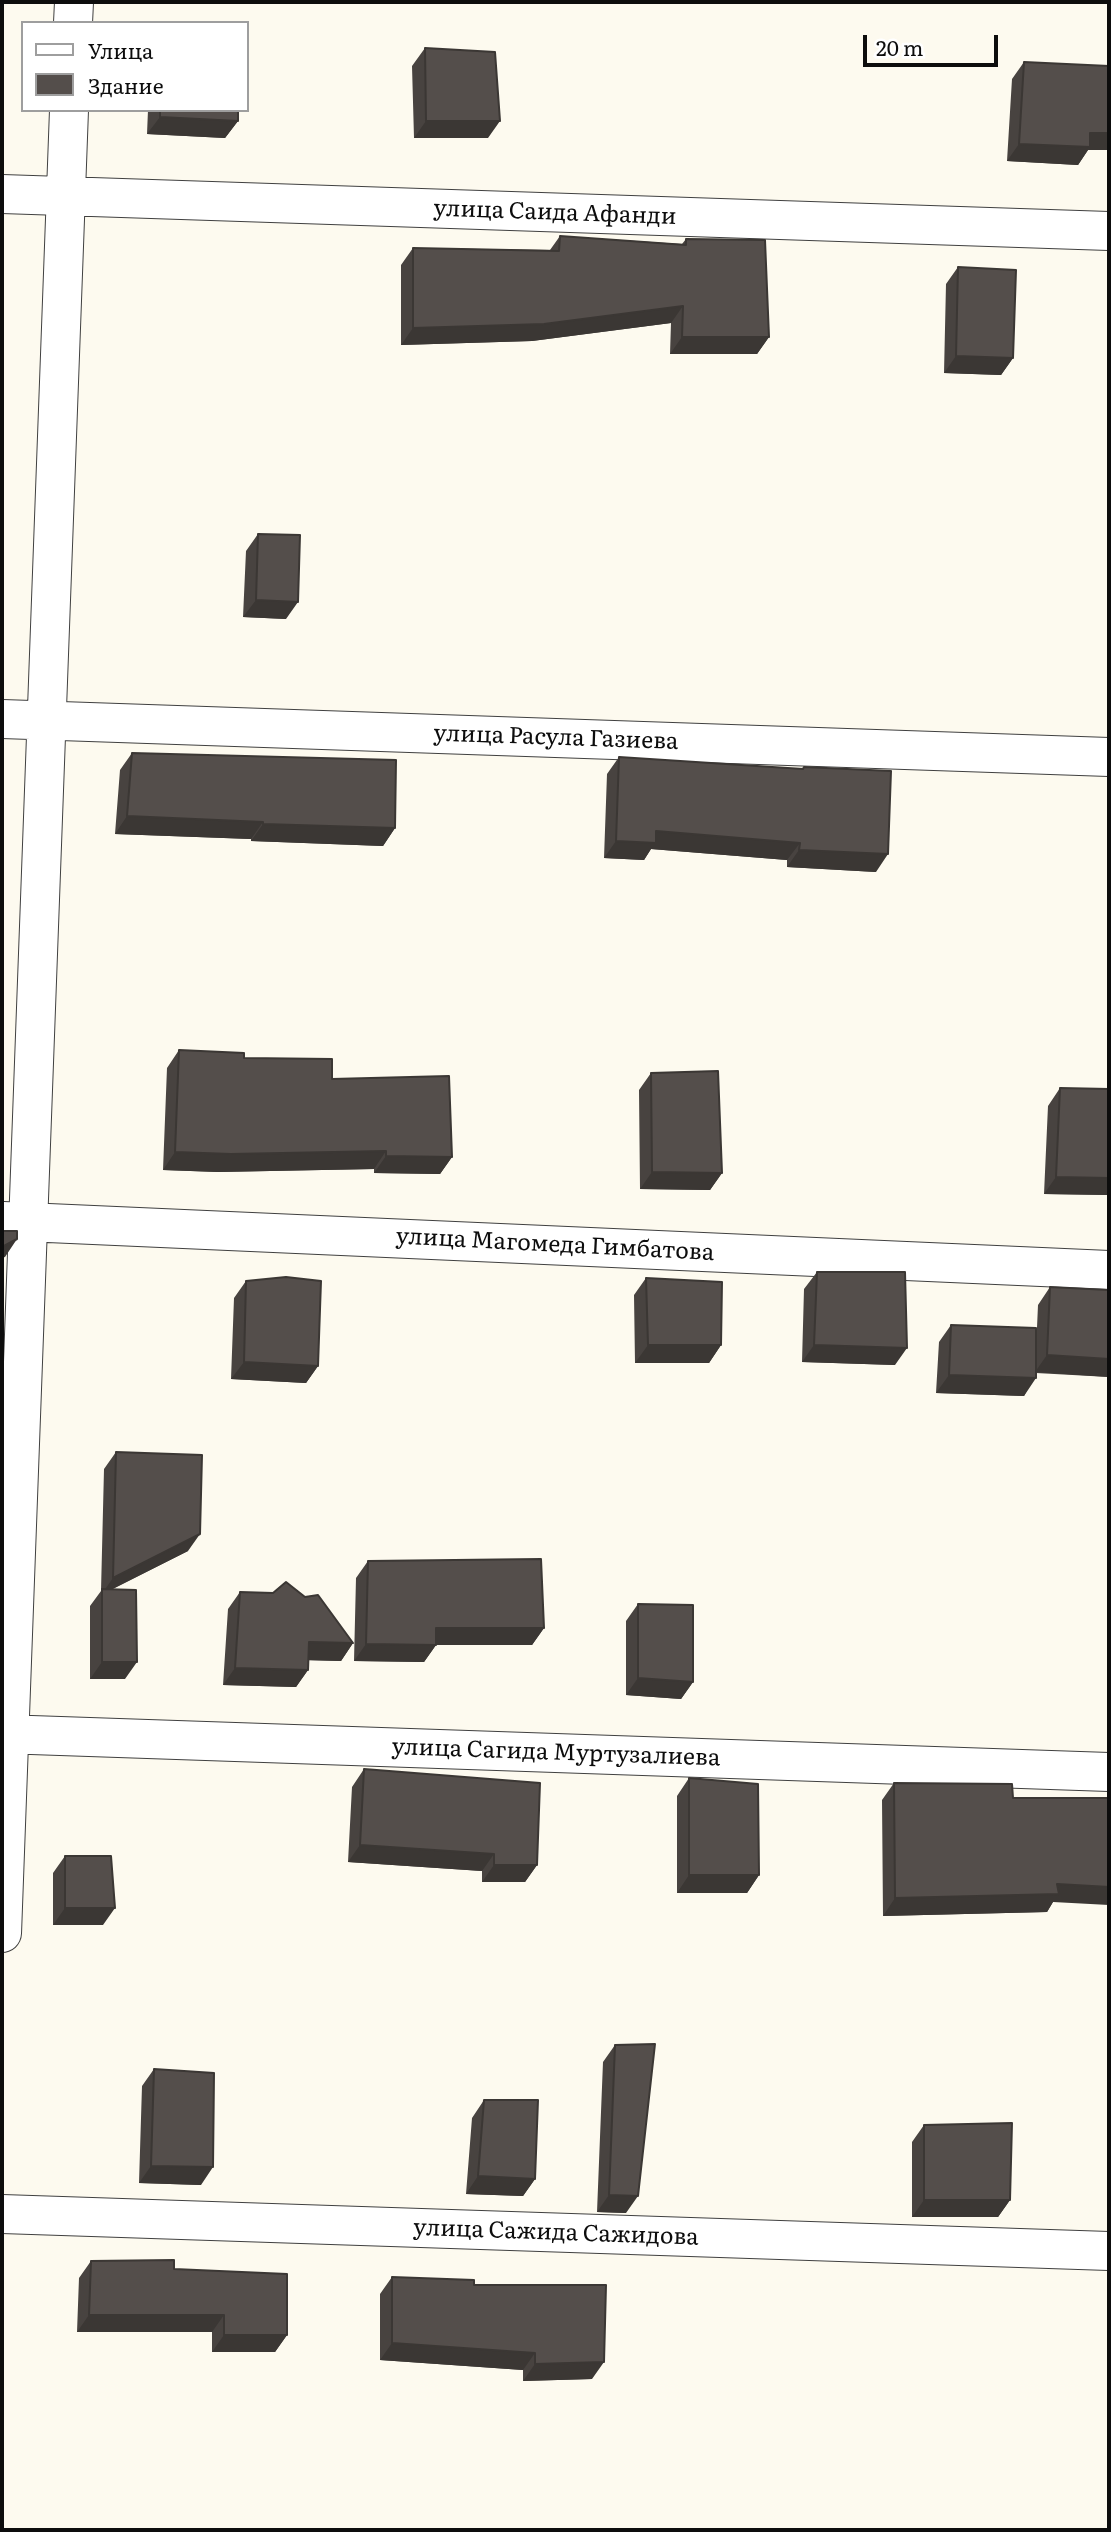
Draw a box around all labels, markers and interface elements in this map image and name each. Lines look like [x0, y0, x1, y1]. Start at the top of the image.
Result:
legend [21, 21, 248, 112]
scale bar [866, 21, 1001, 65]
text: 20 m [876, 31, 923, 62]
text: Улица [88, 34, 153, 65]
text: Здание [88, 69, 164, 100]
street label: улица Саида Афанди [433, 195, 677, 231]
street label: улица Расула Газиева [433, 720, 679, 756]
street label: улица Магомеда Гимбатова [395, 1223, 715, 1267]
street label: улица Сагида Муртузалиева [391, 1733, 721, 1773]
street label: улица Сажида Сажидова [413, 2214, 699, 2252]

